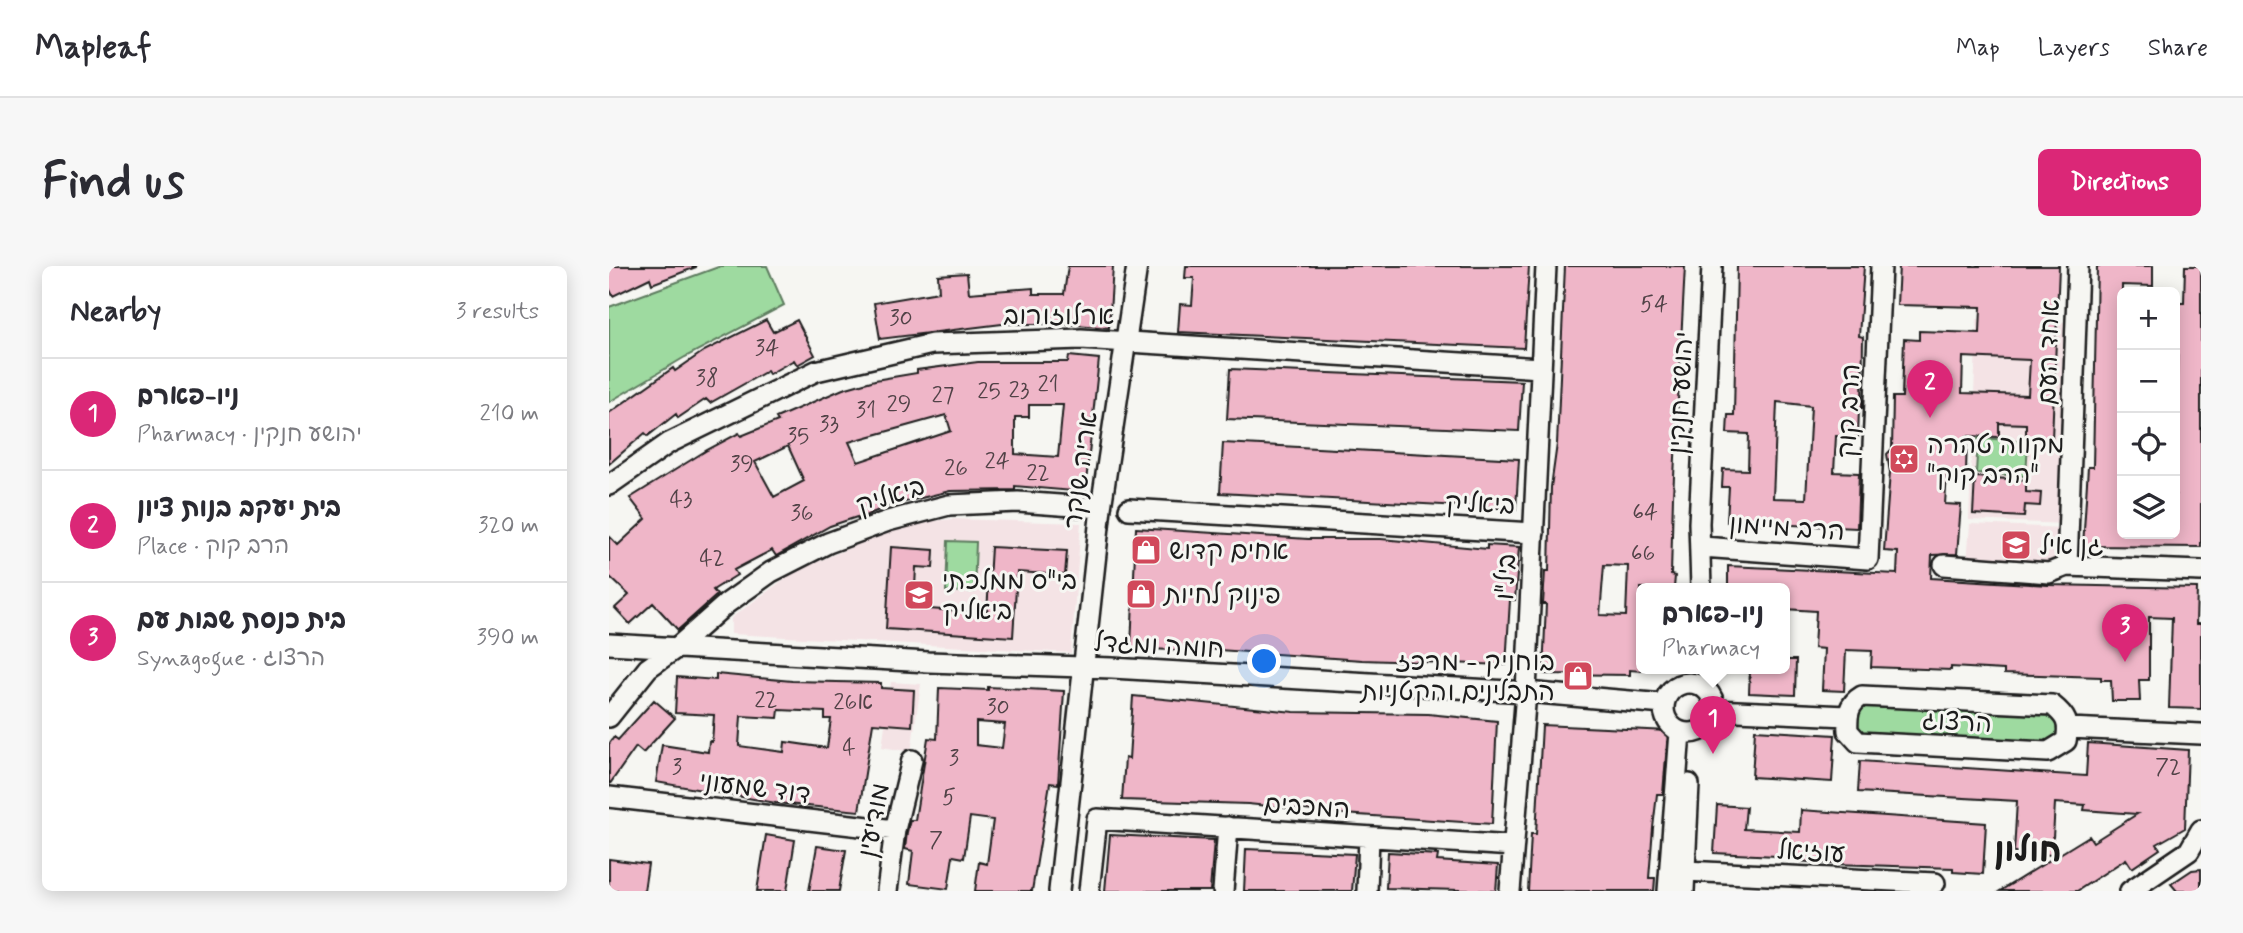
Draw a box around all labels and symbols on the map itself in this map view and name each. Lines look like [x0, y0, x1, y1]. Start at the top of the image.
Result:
house number: 54 [1640, 290, 1668, 320]
street label: אחד העם [2031, 299, 2069, 406]
street label: ארלוזורוב [1004, 300, 1114, 334]
house number: 30 [889, 304, 913, 334]
street label: יהושע חנקין [1662, 331, 1702, 455]
house number: 34 [755, 334, 779, 364]
pin: 2 [1907, 360, 1953, 418]
street label: הרב קוק [1831, 363, 1869, 459]
house number: 38 [696, 364, 719, 394]
house number: 21 [1037, 370, 1059, 400]
house number: 23 [1009, 376, 1030, 406]
house number: 25 [977, 377, 1001, 407]
house number: 27 [932, 381, 954, 411]
house number: 29 [887, 390, 911, 420]
house number: 31 [856, 396, 876, 426]
street label: אריה שנקר [1057, 409, 1107, 531]
house number: 33 [819, 410, 839, 440]
house number: 35 [787, 422, 809, 452]
place label: מקווה טהרה "הרב קוק" [1927, 429, 2065, 493]
synagogue icon: מקווה טהרה "הרב קוק" [1887, 442, 1921, 476]
house number: 24 [984, 447, 1010, 477]
house number: 39 [730, 450, 754, 480]
house number: 26 [944, 454, 968, 484]
house number: 22 [1026, 459, 1050, 489]
street label: ביאליק [852, 470, 929, 523]
house number: 43 [669, 485, 693, 515]
street label: ביאליק [1444, 486, 1516, 524]
house number: 64 [1632, 498, 1658, 528]
house number: 36 [790, 499, 814, 529]
street label: הרב מיימון [1728, 508, 1846, 550]
school or university icon: גן איל [1999, 528, 2033, 562]
place label: גן איל [2039, 530, 2103, 564]
shop icon: אחים קדוש [1129, 533, 1163, 567]
place label: אחים קדוש [1169, 535, 1289, 569]
house number: 66 [1631, 539, 1655, 569]
house number: 42 [699, 544, 725, 574]
street label: ביל"ו [1489, 553, 1525, 601]
place label: בי"ס ממלכתי ביאליק [942, 565, 1077, 629]
shop icon: פינוק לחיות [1124, 577, 1158, 611]
school or university icon: בי"ס ממלכתי ביאליק [902, 578, 936, 612]
place label: פינוק לחיות [1162, 579, 1281, 613]
pin: 3 [2102, 604, 2148, 662]
street label: חומה ומגדל [1093, 627, 1225, 667]
your location [1247, 644, 1281, 678]
place label: בוחניק - מרכז התבלינים והקטניות [1359, 646, 1555, 710]
shop icon: בוחניק - מרכז התבלינים והקטניות [1561, 659, 1595, 693]
house number: 22 [754, 686, 778, 716]
house number: 26א [833, 688, 873, 718]
house number: 30 [986, 693, 1010, 723]
pin: 1 [1690, 696, 1736, 754]
street label: הרצוג [1921, 704, 1993, 742]
house number: 4 [842, 733, 856, 763]
house number: 3 [949, 744, 959, 774]
house number: 3 [672, 753, 682, 783]
house number: 72 [2155, 753, 2181, 783]
street label: דוד שמעוני [697, 765, 812, 813]
street label: מודיעין [851, 780, 899, 861]
house number: 5 [942, 783, 956, 813]
street label: המכבים [1262, 788, 1351, 828]
house number: 7 [929, 826, 943, 856]
district label: חולון [1994, 830, 2062, 874]
street label: עוזיאל [1776, 834, 1846, 872]

